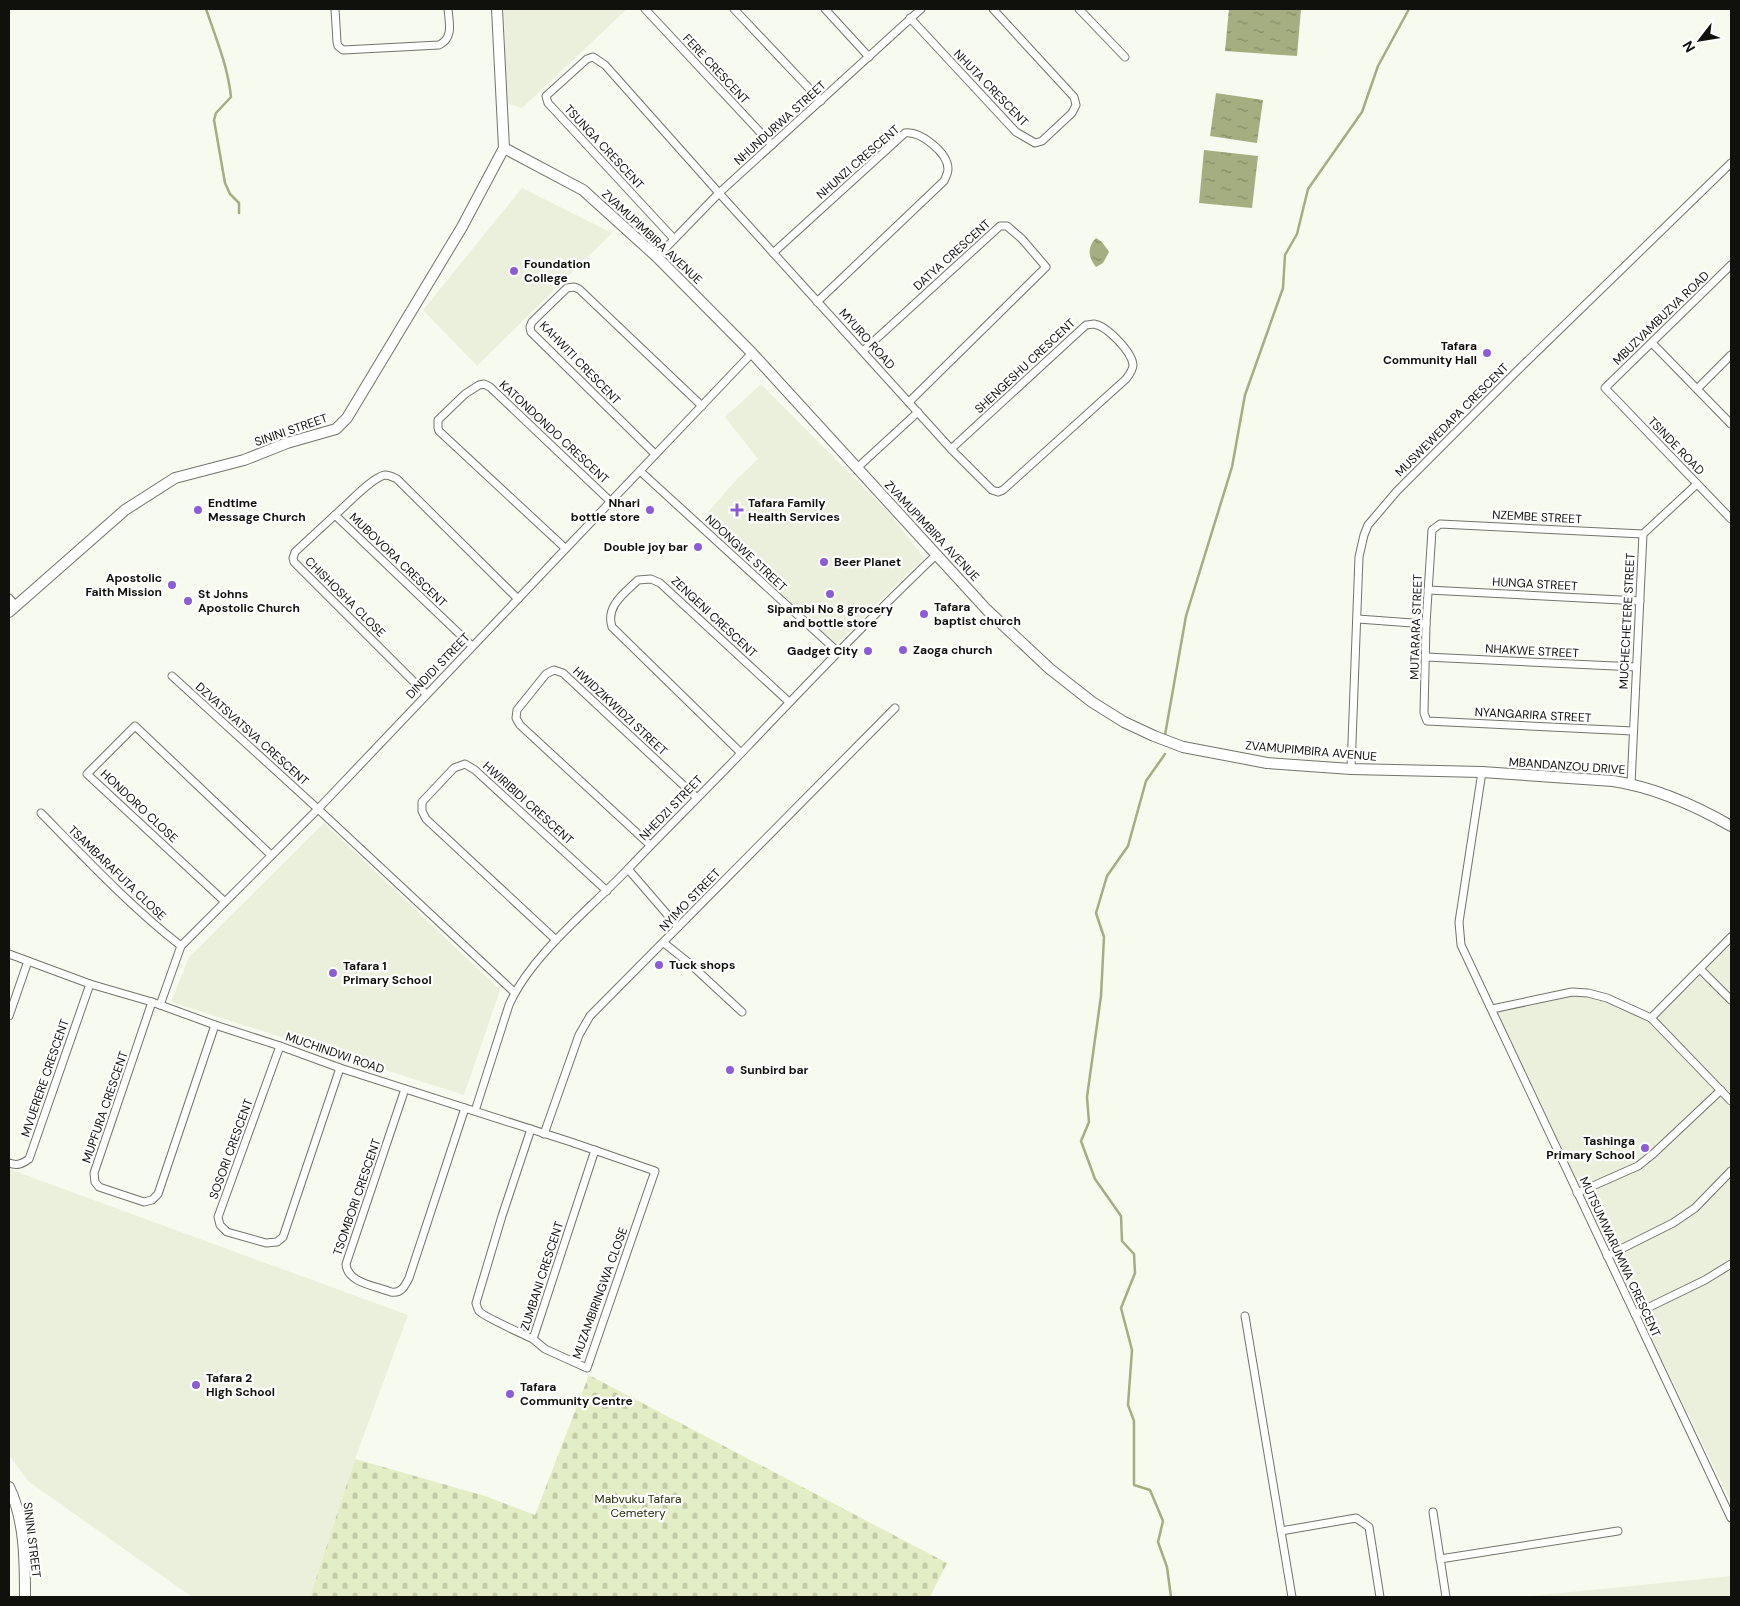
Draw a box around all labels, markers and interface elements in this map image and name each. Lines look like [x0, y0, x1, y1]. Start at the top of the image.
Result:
north arrow [1675, 15, 1725, 65]
street label: FERE CRESCENT [679, 31, 753, 108]
text: N [1679, 38, 1699, 56]
street label: NHUTA CRESCENT [950, 46, 1032, 130]
street label: NHUNDURWA STREET [731, 77, 830, 169]
street label: TSUNGA CRESCENT [561, 101, 647, 193]
street label: NHUNZI CRESCENT [813, 121, 903, 202]
street label: ZVAMUPIMBIRA AVENUE [598, 186, 706, 288]
street label: DATYA CRESCENT [910, 216, 994, 294]
place label: Foundation College [524, 256, 591, 286]
marker: Foundation College [508, 265, 520, 277]
street label: MBUZVAMBUZVA ROAD [1609, 268, 1713, 368]
street label: MYURO ROAD [835, 305, 899, 373]
street label: SHENGESHU CRESCENT [971, 315, 1079, 417]
street label: KAHWITI CRESCENT [536, 318, 624, 408]
place label: Tafara Community Hall [1383, 338, 1477, 368]
marker: Tafara Community Hall [1481, 347, 1493, 359]
street label: MUSWEWEDAPA CRESCENT [1392, 360, 1512, 480]
street label: KATONDONDO CRESCENT [496, 377, 612, 487]
street label: SININI STREET [252, 410, 330, 450]
street label: TSINDE ROAD [1644, 414, 1708, 478]
street label: ZVAMUPIMBIRA AVENUE [881, 477, 983, 585]
place label: Endtime Message Church [208, 495, 306, 525]
place label: Nhari bottle store [571, 495, 640, 525]
place label: Tafara Family Health Services [748, 495, 840, 525]
marker: Tafara Family Health Services [730, 503, 744, 517]
marker: Endtime Message Church [192, 504, 204, 516]
marker: Nhari bottle store [644, 504, 656, 516]
street label: NZEMBE STREET [1492, 507, 1583, 527]
street label: MUBOVORA CRESCENT [346, 509, 450, 611]
street label: NDONGWE STREET [702, 511, 790, 595]
place label: Double joy bar [604, 539, 688, 555]
marker: Double joy bar [692, 541, 704, 553]
street label: MUCHECHETERE STREET [1615, 552, 1639, 690]
street label: CHISHOSHA CLOSE [301, 553, 389, 641]
place label: Beer Planet [834, 554, 901, 570]
marker: Beer Planet [818, 556, 830, 568]
place label: Apostolic Faith Mission [85, 570, 162, 600]
street label: ZENGENI CRESCENT [668, 573, 760, 661]
street label: MUTARARA STREET [1406, 573, 1426, 680]
street label: HUNGA STREET [1492, 574, 1578, 594]
marker: Apostolic Faith Mission [166, 579, 178, 591]
place label: St Johns Apostolic Church [198, 586, 300, 616]
marker: Sipambi No 8 grocery and bottle store [824, 588, 836, 600]
marker: St Johns Apostolic Church [182, 595, 194, 607]
place label: Tafara baptist church [934, 599, 1021, 629]
place label: Sipambi No 8 grocery and bottle store [767, 601, 894, 631]
marker: Tafara baptist church [918, 608, 930, 620]
street label: DINDIDI STREET [403, 629, 474, 702]
street label: NHAKWE STREET [1485, 641, 1580, 661]
place label: Zaoga church [913, 642, 993, 658]
place label: Gadget City [787, 643, 859, 659]
marker: Zaoga church [897, 644, 909, 656]
marker: Gadget City [862, 645, 874, 657]
street label: HWIDZIKWIDZI STREET [569, 663, 671, 759]
street label: DZVATSVATSVA CRESCENT [192, 679, 312, 789]
street label: NYANGARIRA STREET [1474, 704, 1592, 726]
street label: ZVAMUPIMBIRA AVENUE [1245, 737, 1378, 765]
street label: MBANDANZOU DRIVE [1508, 754, 1626, 778]
street label: HWIRIBIDI CRESCENT [479, 758, 577, 848]
street label: HONDORO CLOSE [97, 766, 181, 846]
street label: NHEDZI STREET [636, 772, 706, 844]
street label: TSAMBARAFUTA CLOSE [65, 822, 170, 924]
street label: NYIMO STREET [656, 865, 724, 935]
place label: Tuck shops [669, 957, 735, 973]
place label: Tafara 1 Primary School [343, 958, 432, 988]
marker: Tuck shops [653, 959, 665, 971]
marker: Tafara 1 Primary School [327, 967, 339, 979]
street label: MVUERERE CRESCENT [17, 1017, 73, 1139]
street label: MUCHINDWI ROAD [283, 1029, 387, 1077]
street label: MUPFURA CRESCENT [78, 1049, 132, 1165]
place label: Sunbird bar [740, 1062, 809, 1078]
marker: Sunbird bar [724, 1064, 736, 1076]
street label: SOSORI CRESCENT [205, 1096, 257, 1201]
place label: Tashinga Primary School [1546, 1133, 1635, 1163]
street label: TSOMBORI CRESCENT [330, 1136, 385, 1257]
marker: Tashinga Primary School [1639, 1142, 1651, 1154]
street label: MUTSUMWARUMWA CRESCENT [1576, 1174, 1664, 1340]
street label: ZUMBANI CRESCENT [517, 1219, 567, 1333]
street label: MUZAMBIRINGWA CLOSE [569, 1225, 631, 1361]
place label: Tafara 2 High School [206, 1370, 275, 1400]
marker: Tafara 2 High School [190, 1379, 202, 1391]
place label: Tafara Community Centre [520, 1379, 633, 1409]
marker: Tafara Community Centre [504, 1388, 516, 1400]
park label: Mabvuku Tafara Cemetery [595, 1491, 681, 1521]
street label: SININI STREET [19, 1501, 45, 1579]

